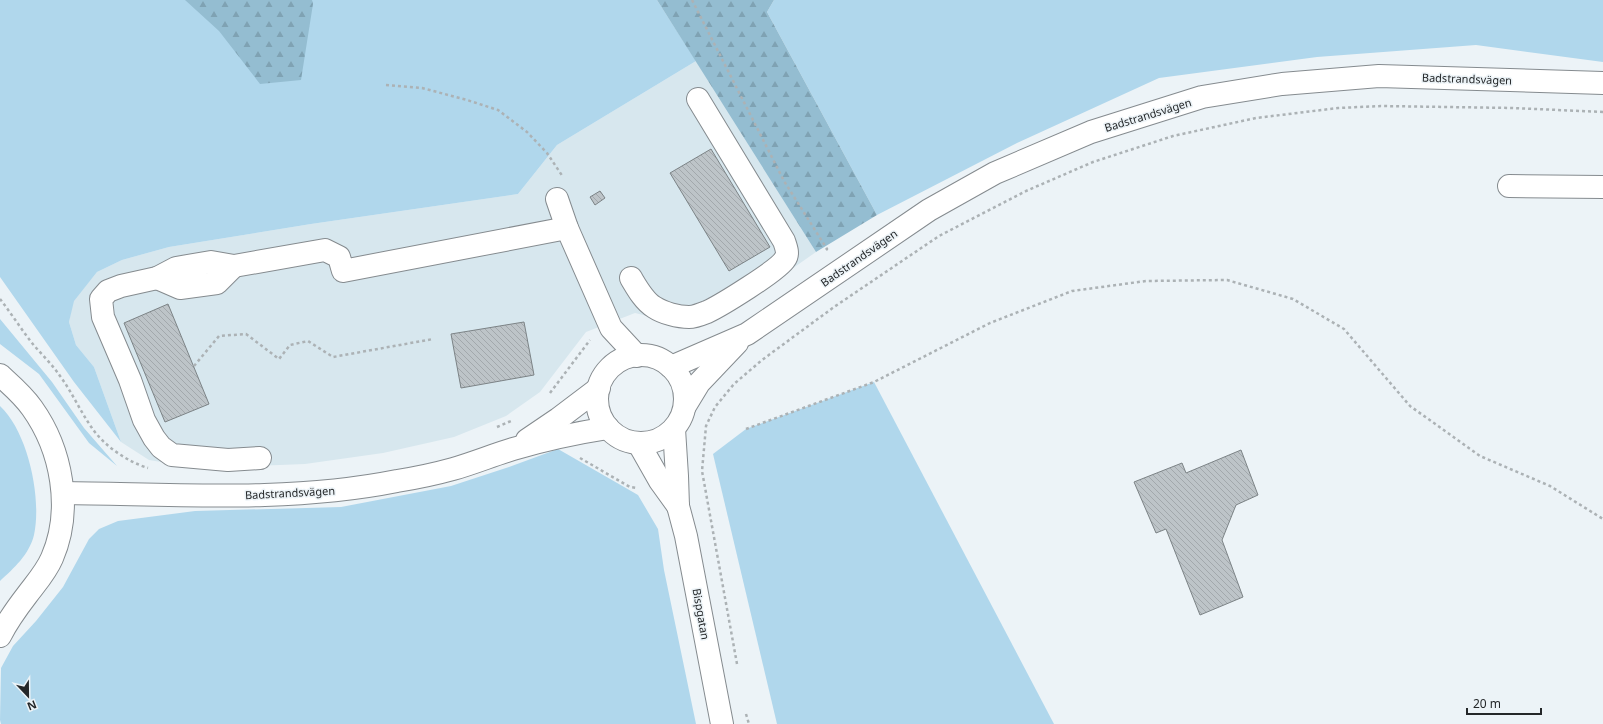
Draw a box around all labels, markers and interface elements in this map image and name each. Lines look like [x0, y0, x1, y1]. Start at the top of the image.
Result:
street label: Badstrandsvägen [1422, 69, 1512, 88]
street label: Badstrandsvägen [1103, 94, 1193, 135]
street label: Badstrandsvägen [817, 226, 900, 290]
street label: Badstrandsvägen [245, 483, 335, 502]
street label: Bispgatan [690, 587, 713, 641]
north arrow [8, 676, 48, 716]
scale bar [1467, 690, 1541, 716]
text: 20 m [1473, 695, 1501, 712]
text: N [25, 697, 39, 714]

